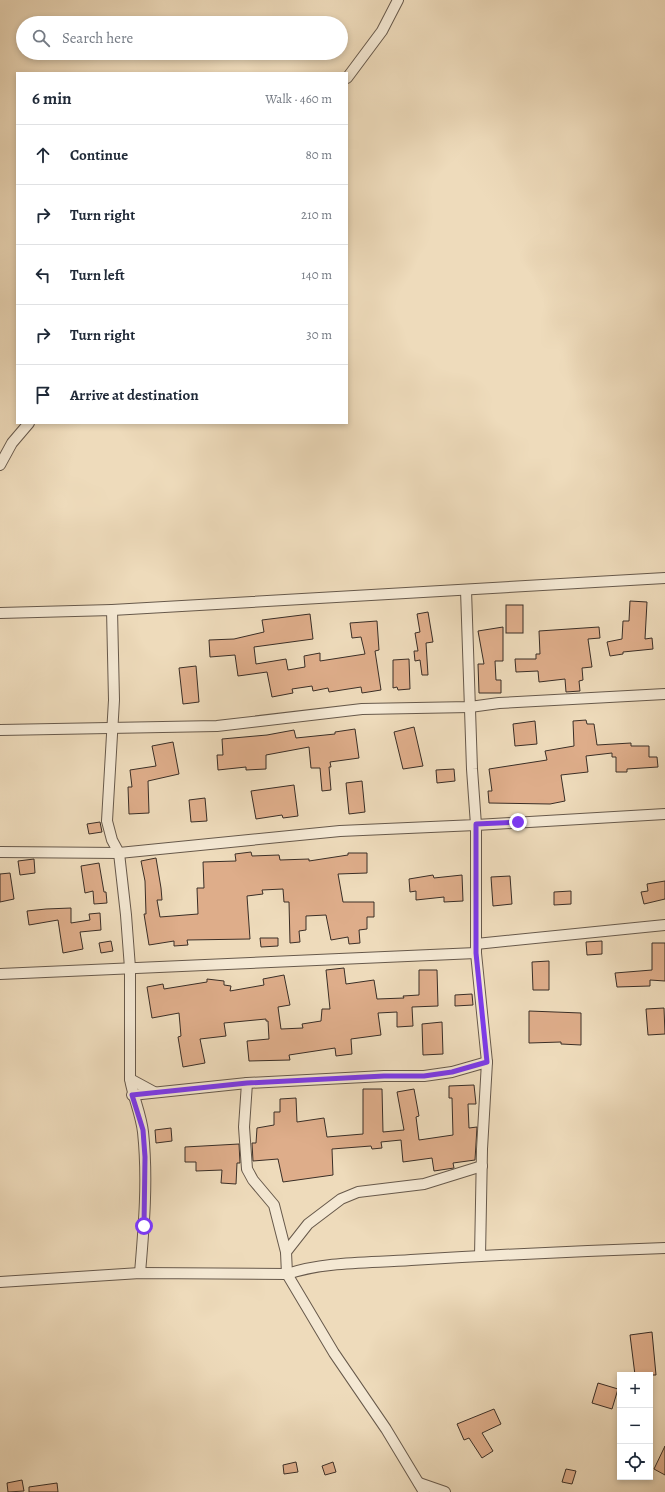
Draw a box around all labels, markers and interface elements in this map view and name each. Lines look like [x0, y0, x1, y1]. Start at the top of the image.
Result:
search box [16, 16, 348, 60]
icon: search [30, 27, 52, 49]
text: Search here [62, 28, 133, 48]
text: 6 min [32, 87, 72, 110]
text: Walk · 460 m [265, 90, 332, 107]
icon: ahead [32, 144, 54, 166]
text: Continue [70, 145, 128, 165]
text: 80 m [305, 146, 332, 163]
icon: right [32, 204, 54, 226]
text: Turn right [70, 205, 135, 225]
text: 210 m [301, 206, 332, 223]
icon: left [32, 264, 54, 286]
text: Turn left [70, 265, 125, 285]
text: 140 m [301, 266, 332, 283]
icon: right [32, 324, 54, 346]
text: Turn right [70, 325, 135, 345]
text: 30 m [306, 326, 332, 343]
icon: arrive [32, 384, 54, 406]
text: Arrive at destination [70, 385, 199, 405]
route end [509, 813, 527, 831]
route start [135, 1217, 153, 1235]
map controls [617, 1372, 653, 1480]
button: + [617, 1372, 653, 1408]
button: − [617, 1408, 653, 1444]
button: locate [617, 1444, 653, 1480]

